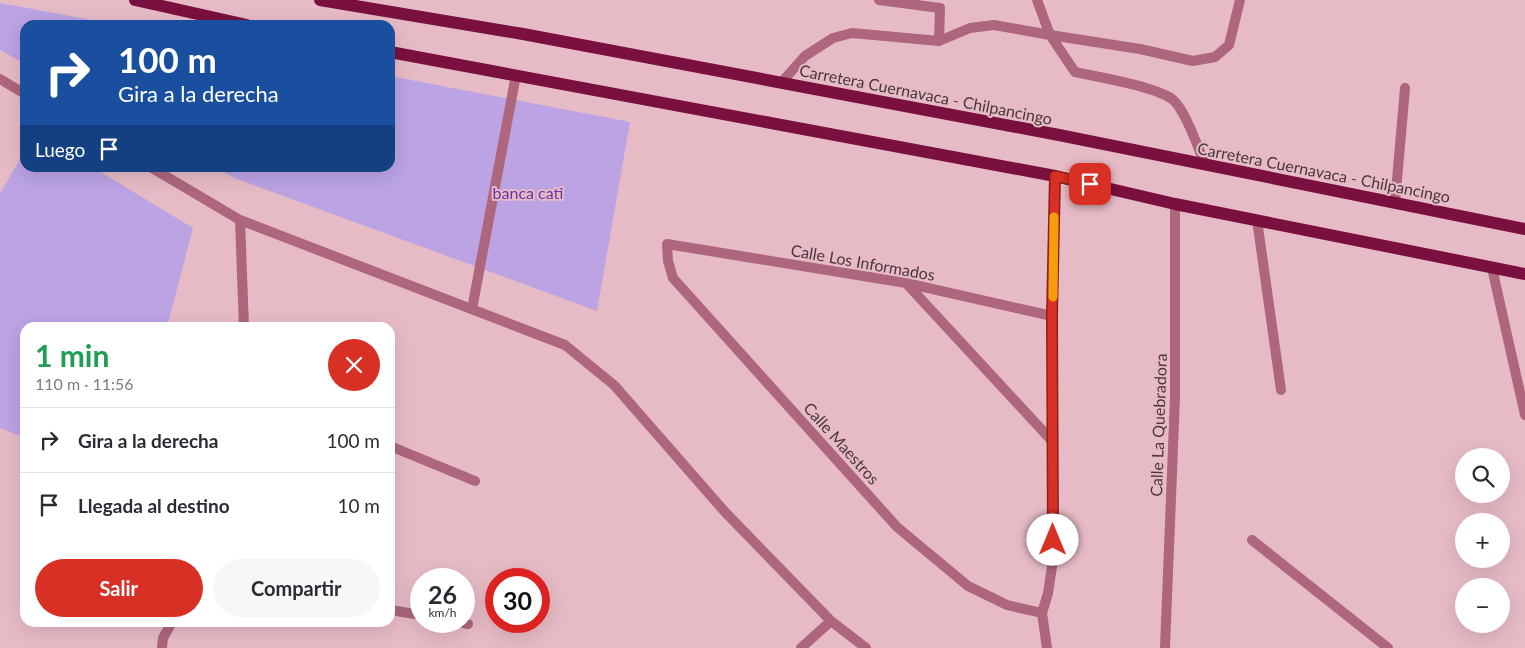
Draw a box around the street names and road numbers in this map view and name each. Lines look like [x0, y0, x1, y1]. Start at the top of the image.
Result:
street label: Carretera Cuernavaca - Chilpancingo [798, 60, 1054, 128]
street label: Carretera Cuernavaca - Chilpancingo [1196, 138, 1452, 206]
street label: Calle Los Informados [789, 240, 937, 284]
street label: Calle La Quebradora [1146, 353, 1170, 497]
street label: Calle Maestros [800, 398, 884, 488]

